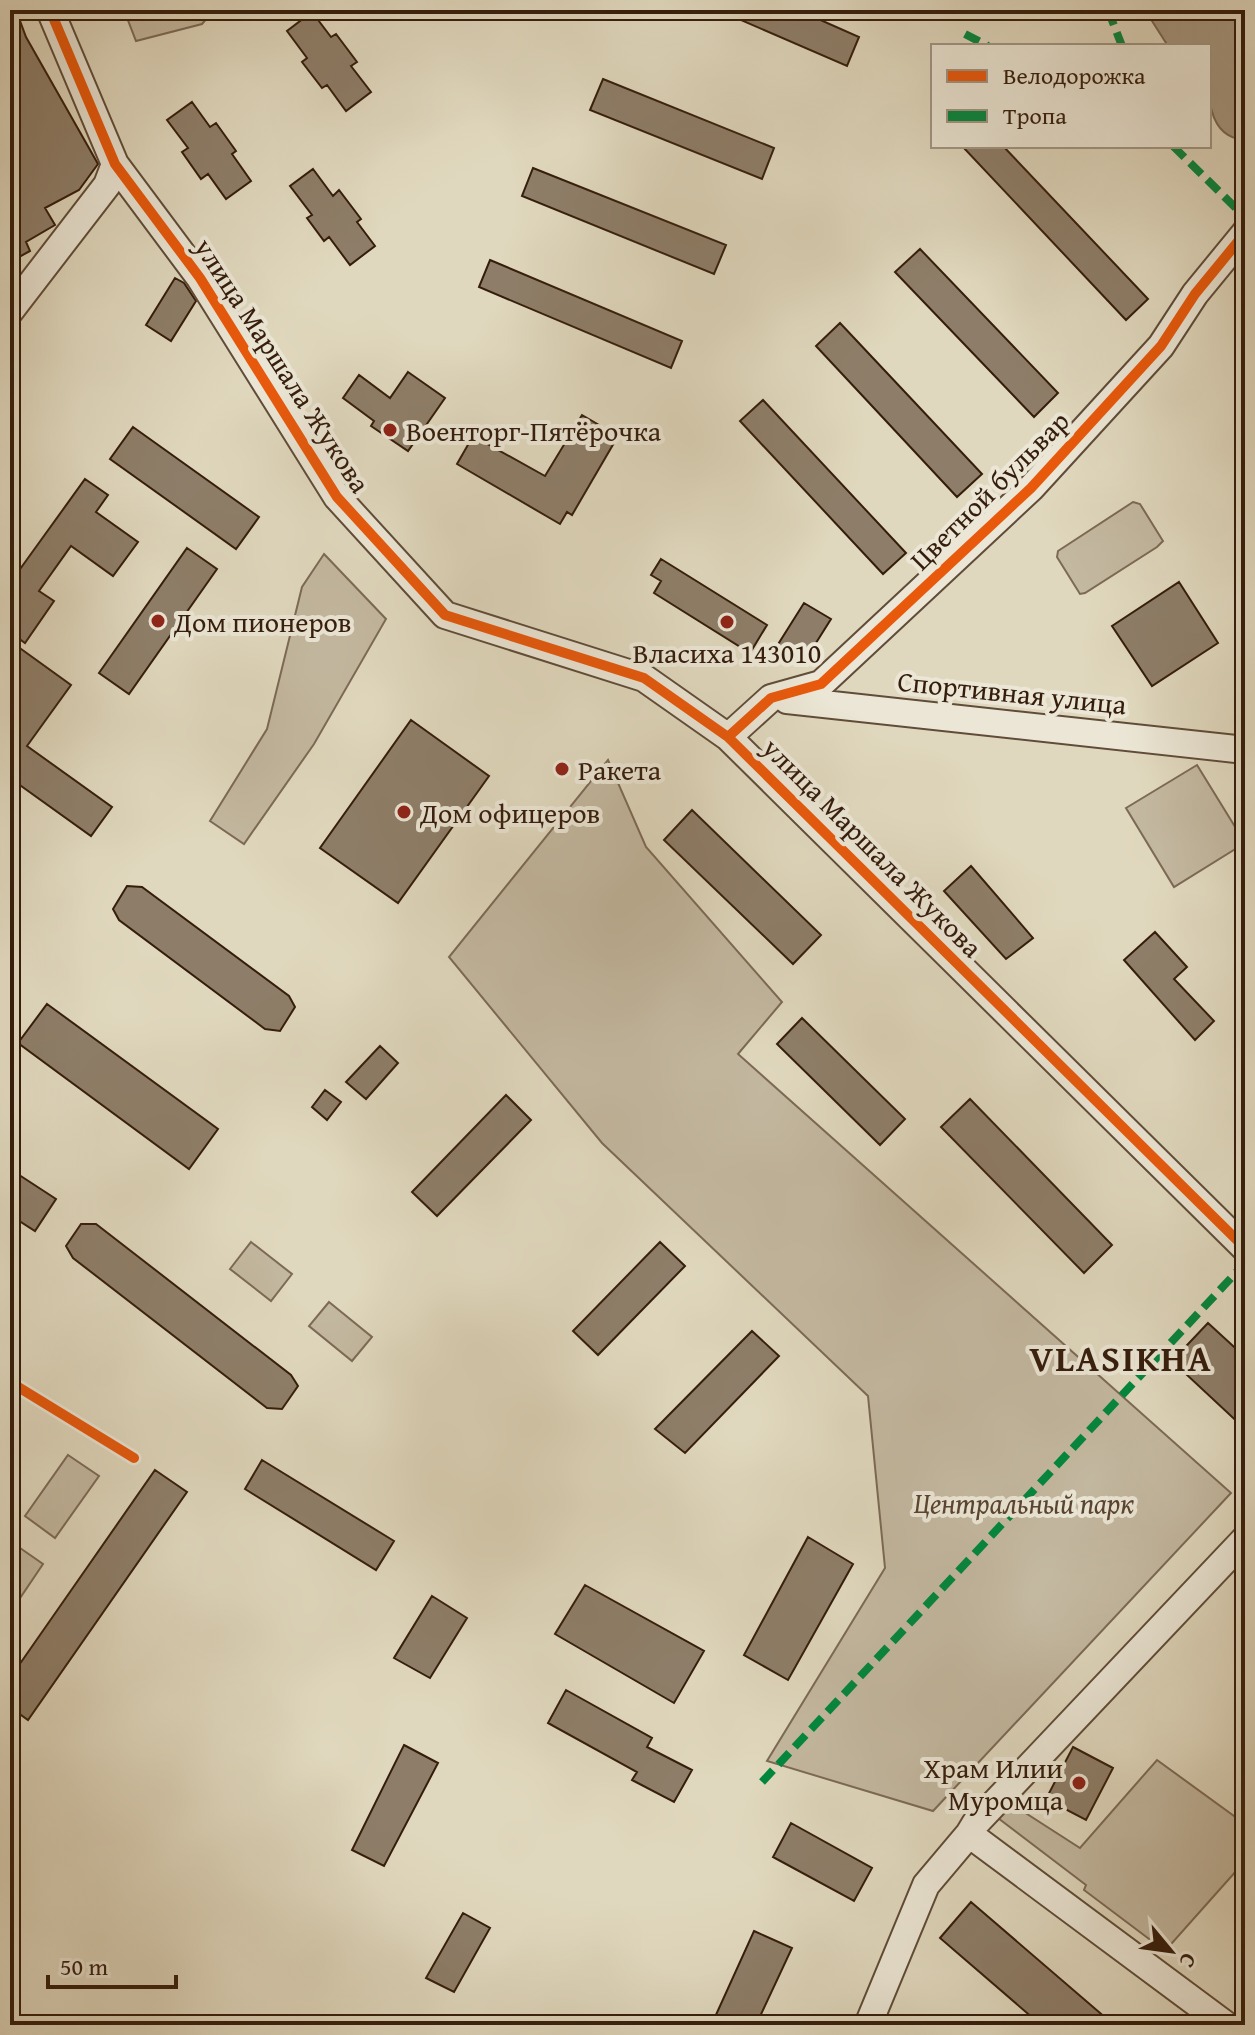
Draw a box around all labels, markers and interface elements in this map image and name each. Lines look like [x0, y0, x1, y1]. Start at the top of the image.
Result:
legend [931, 44, 1211, 148]
text: Велодорожка [1003, 58, 1146, 93]
text: Тропа [1003, 98, 1067, 133]
street label: улица Маршала Жукова [184, 229, 381, 501]
street label: Цветной бульвар [900, 401, 1078, 579]
place label: Военторг-Пятёрочка [406, 410, 662, 451]
marker: Военторг-Пятёрочка [381, 421, 399, 439]
place label: Дом пионеров [173, 601, 352, 642]
marker: Дом пионеров [149, 612, 167, 630]
marker: Власиха 143010 [718, 613, 736, 631]
place label: Власиха 143010 [633, 632, 821, 673]
street label: Спортивная улица [896, 660, 1129, 724]
street label: улица Маршала Жукова [753, 727, 993, 967]
place label: Ракета [578, 749, 662, 790]
marker: Ракета [553, 760, 571, 778]
place label: Дом офицеров [419, 792, 600, 833]
marker: Дом офицеров [395, 803, 413, 821]
district label: VLASIKHA [1029, 1331, 1213, 1384]
park label: Центральный парк [914, 1482, 1134, 1523]
place label: Храм Илии Муромца [923, 1747, 1064, 1820]
marker: Храм Илии Муромца [1070, 1774, 1088, 1792]
north arrow [1131, 1911, 1211, 1991]
scale bar [48, 1939, 176, 1989]
text: С [1171, 1947, 1206, 1974]
text: 50 m [60, 1949, 108, 1984]

